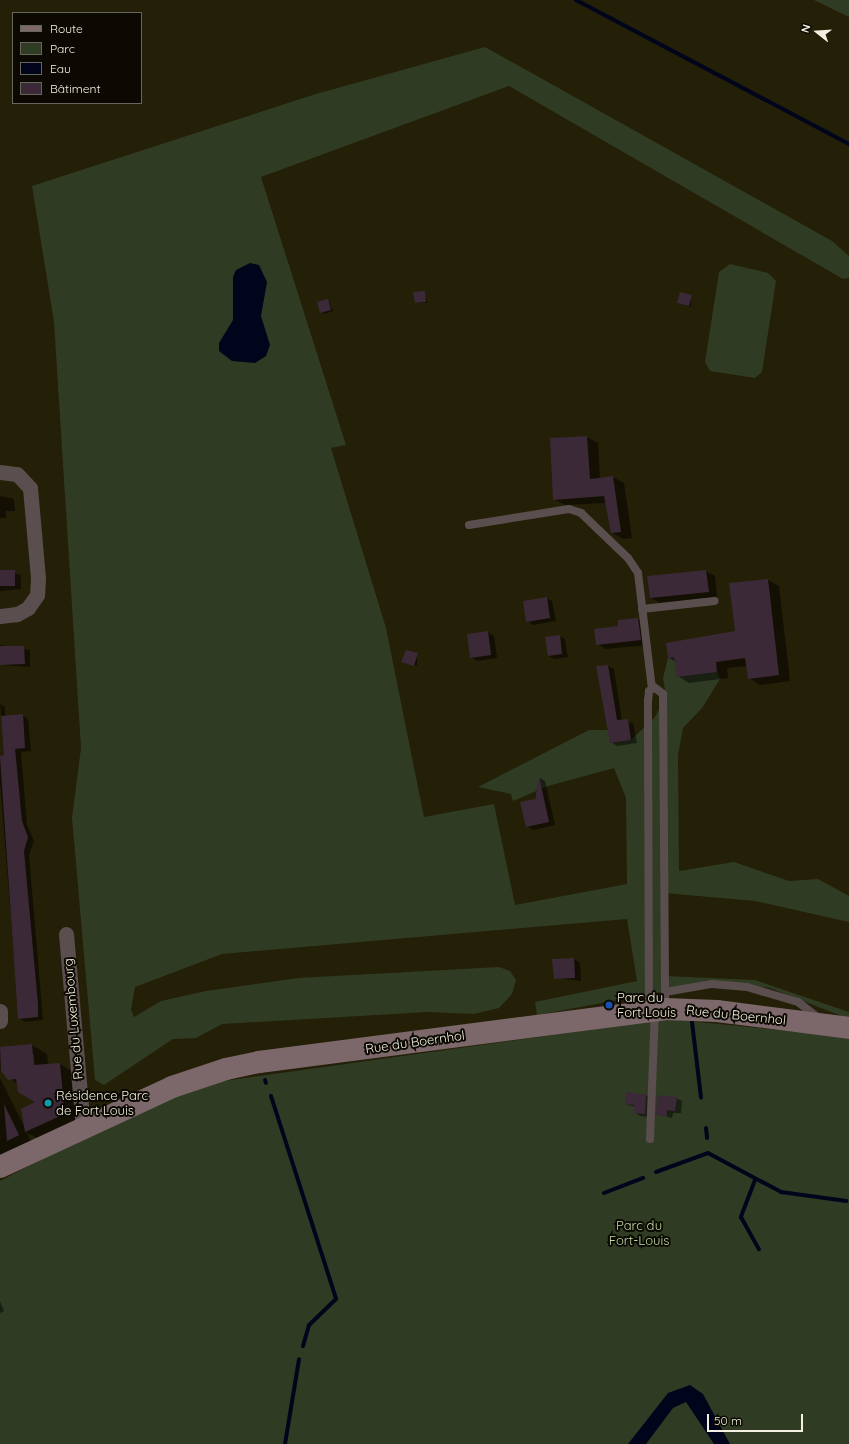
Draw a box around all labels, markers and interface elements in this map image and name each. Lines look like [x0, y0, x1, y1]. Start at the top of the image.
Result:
legend [12, 12, 142, 104]
north arrow [797, 12, 837, 52]
text: Route [50, 21, 83, 36]
text: N [798, 23, 813, 34]
text: Parc [50, 41, 75, 56]
text: Eau [50, 61, 71, 76]
text: Bâtiment [50, 81, 100, 96]
street label: Rue du Luxembourg [60, 958, 86, 1080]
place label: Parc du Fort Louis [617, 990, 676, 1021]
marker: Parc du Fort Louis [604, 1000, 614, 1010]
street label: Rue du Boernhol [685, 1002, 787, 1028]
street label: Rue du Boernhol [364, 1027, 466, 1057]
place label: Résidence Parc de Fort Louis [56, 1088, 148, 1119]
marker: Résidence Parc de Fort Louis [43, 1098, 53, 1108]
park label: Parc du Fort-Louis [609, 1218, 669, 1249]
scale bar [709, 1406, 805, 1432]
text: 50 m [714, 1413, 742, 1428]

